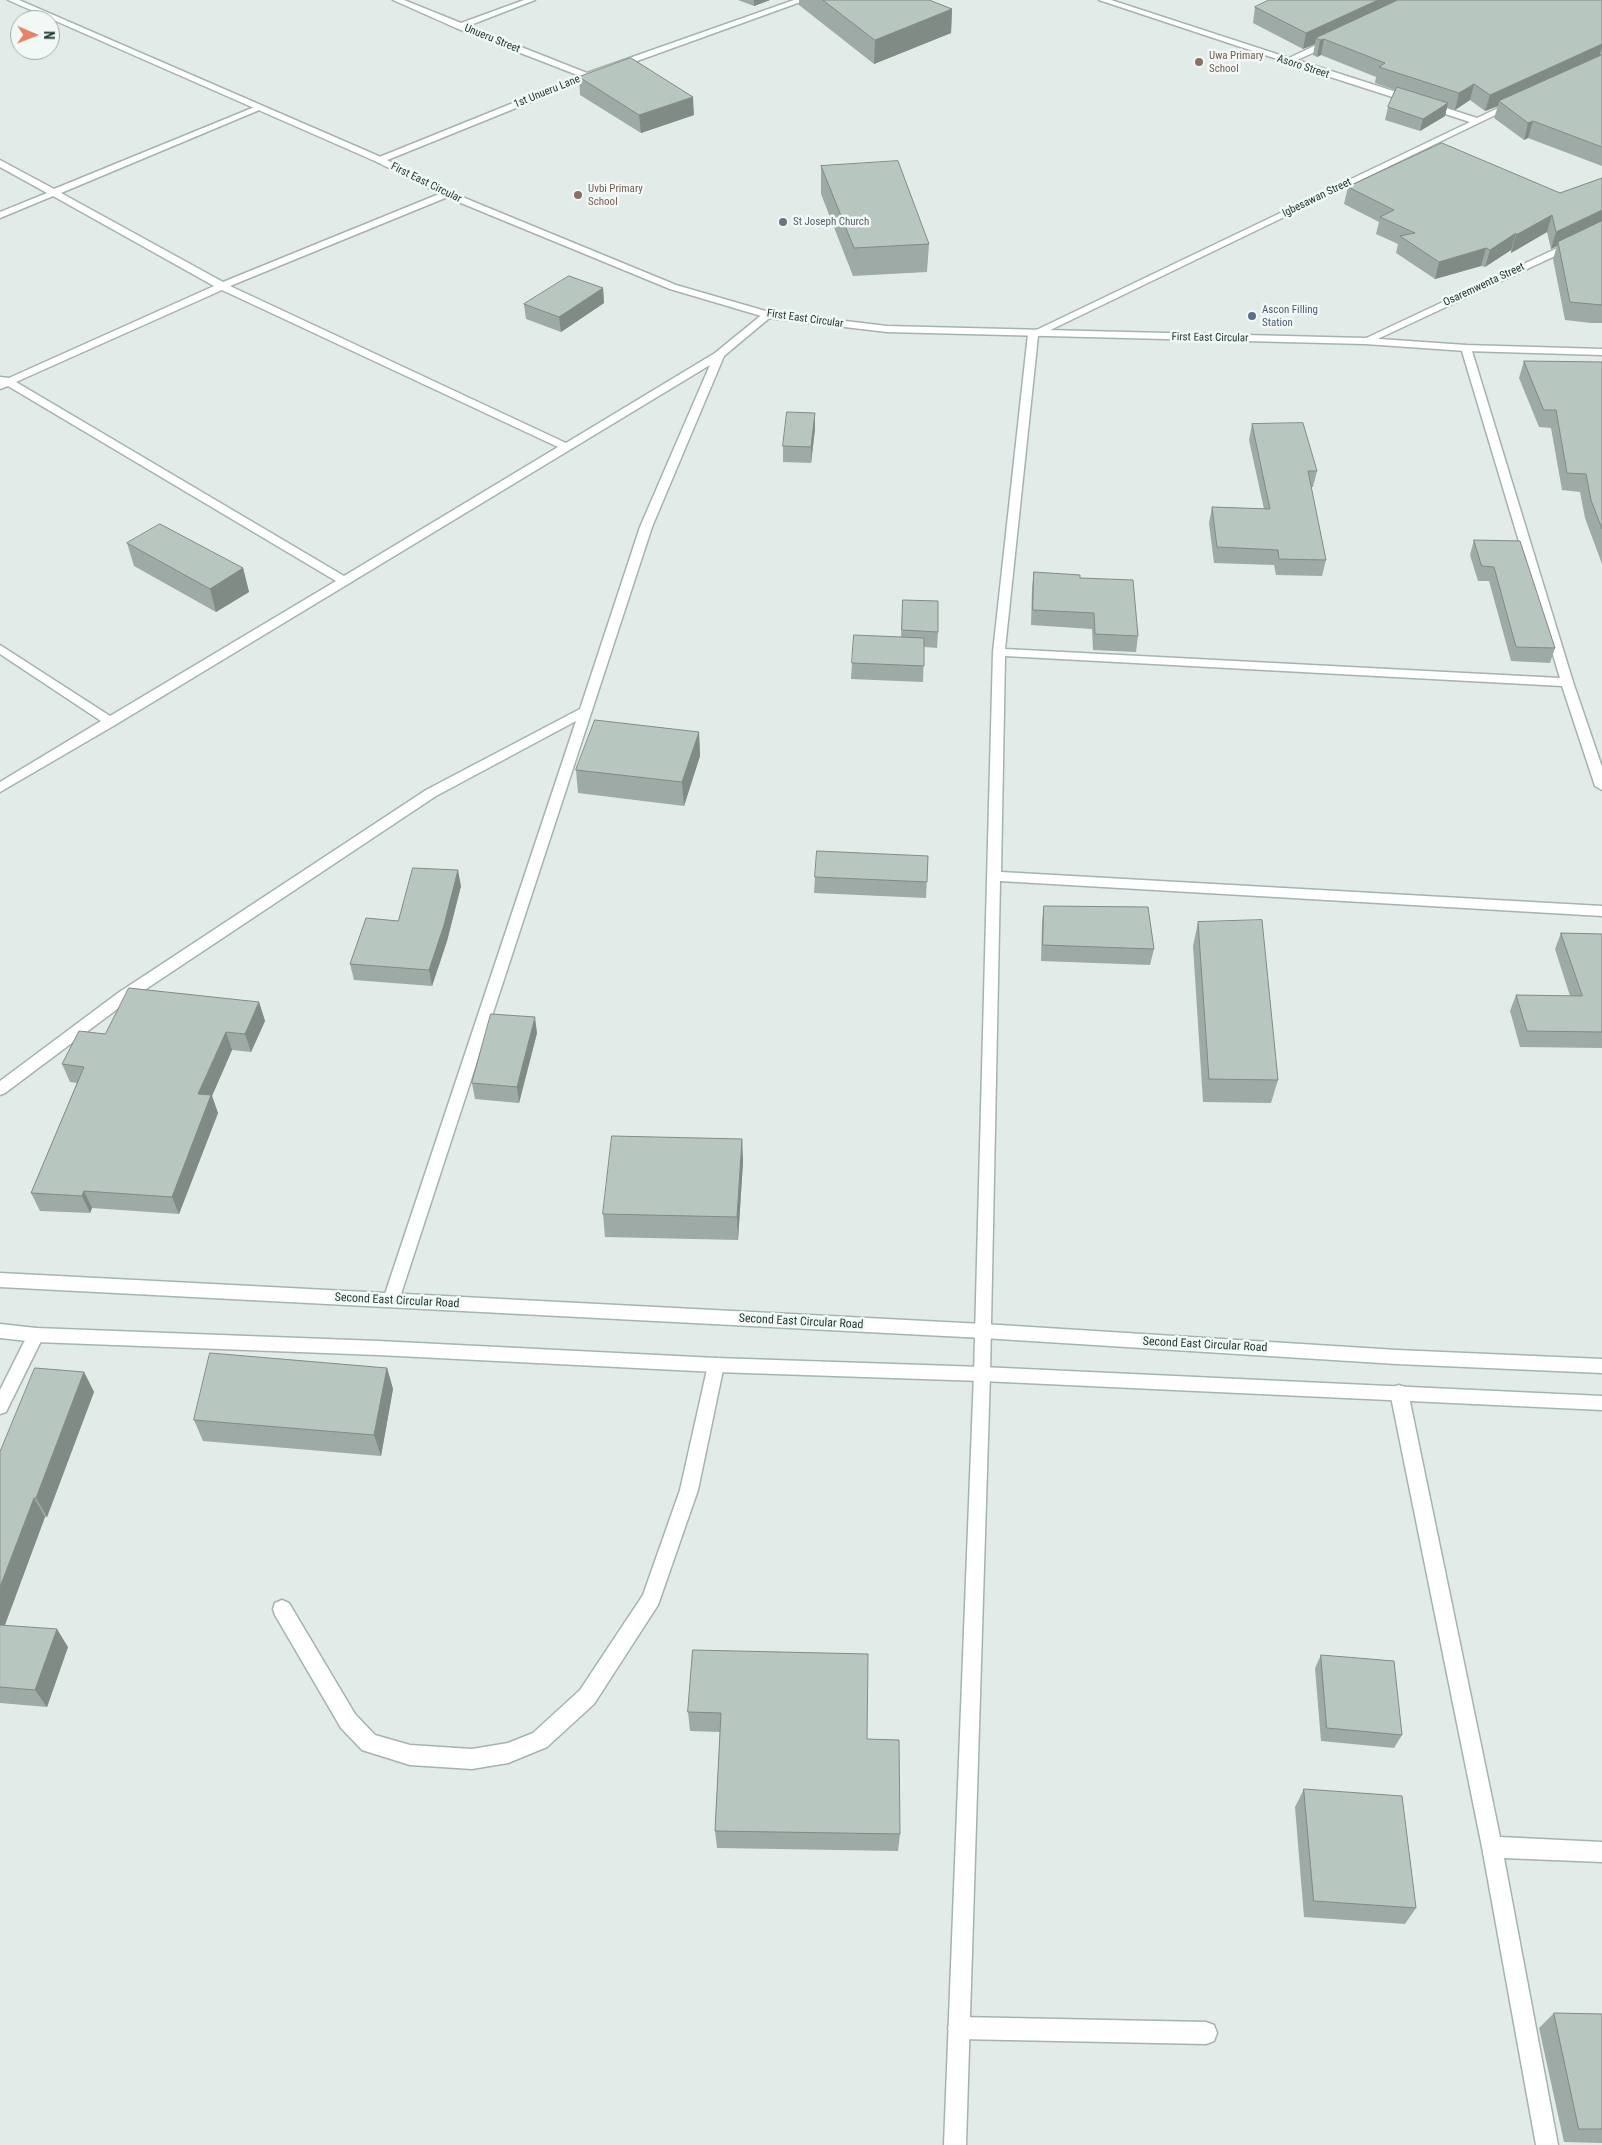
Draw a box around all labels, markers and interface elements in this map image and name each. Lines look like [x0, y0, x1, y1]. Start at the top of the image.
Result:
north arrow [10, 10, 60, 60]
street label: Unueru Street [462, 22, 522, 56]
text: N [41, 31, 57, 40]
place label: Uwa Primary School [1209, 49, 1264, 75]
street label: Asoro Street [1275, 52, 1331, 82]
marker: Uwa Primary School [1193, 56, 1205, 68]
street label: 1st Unueru Lane [512, 73, 582, 111]
street label: First East Circular [388, 160, 464, 206]
street label: Igbesawan Street [1280, 176, 1354, 220]
place label: Uvbi Primary School [588, 182, 643, 208]
marker: Uvbi Primary School [572, 189, 584, 201]
place label: St Joseph Church [793, 215, 869, 229]
marker: St Joseph Church [777, 216, 789, 228]
street label: Osaremwenta Street [1441, 260, 1527, 310]
place label: Ascon Filling Station [1262, 303, 1318, 329]
street label: First East Circular [766, 307, 844, 331]
marker: Ascon Filling Station [1246, 310, 1258, 322]
street label: First East Circular [1171, 331, 1249, 345]
street label: Second East Circular Road [334, 1291, 460, 1311]
street label: Second East Circular Road [738, 1312, 864, 1332]
street label: Second East Circular Road [1142, 1335, 1268, 1355]

